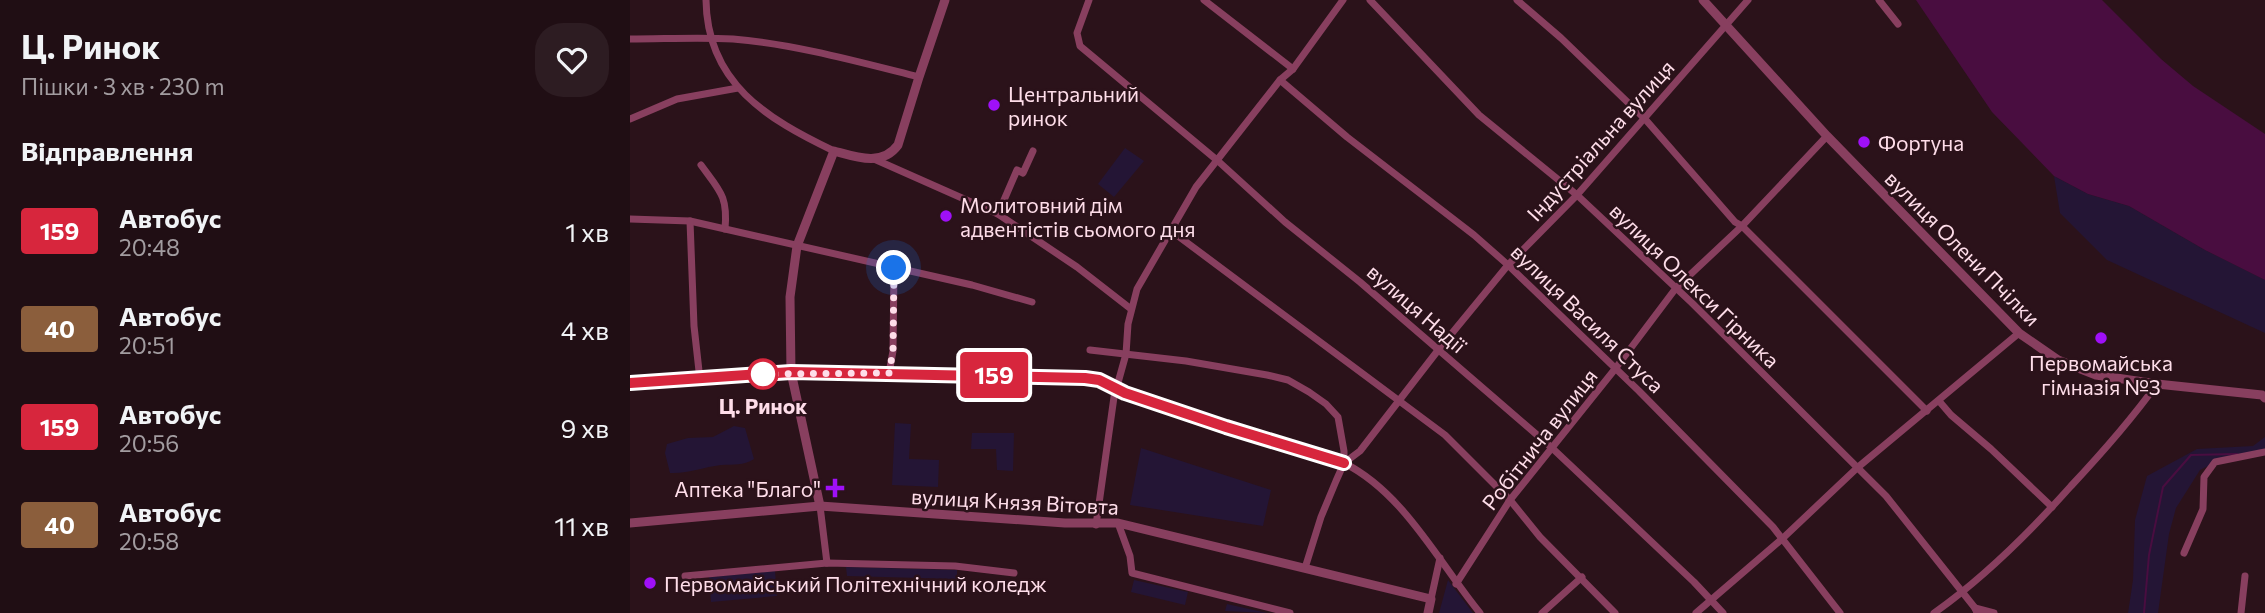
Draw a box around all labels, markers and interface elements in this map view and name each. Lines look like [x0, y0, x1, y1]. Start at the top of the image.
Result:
button: heart [535, 23, 609, 97]
text: Ц. Ринок [21, 25, 160, 66]
street label: Індустріальна вулиця [1521, 54, 1679, 226]
text: Пішки · 3 хв · 230 m [21, 72, 224, 100]
place label: Центральний ринок [1008, 81, 1139, 130]
marker: Центральний ринок [986, 97, 1002, 113]
place label: Фортуна [1878, 130, 1964, 155]
marker: Фортуна [1856, 134, 1872, 150]
text: Відправлення [21, 135, 193, 166]
street label: вулиця Олени Пчілки [1880, 165, 2046, 331]
place label: Молитовний дім адвентістів сьомого дня [960, 192, 1195, 241]
street label: вулиця Олекси Гірника [1605, 198, 1785, 372]
text: Автобус [119, 202, 221, 233]
marker: Молитовний дім адвентістів сьомого дня [938, 208, 954, 224]
text: 159 [40, 216, 79, 245]
text: 1 хв [565, 216, 609, 247]
text: 20:48 [119, 233, 180, 261]
street label: вулиця Василя Стуса [1506, 239, 1670, 397]
your location [876, 250, 911, 285]
street label: вулиця Надії [1363, 258, 1472, 358]
text: Автобус [119, 300, 221, 331]
text: 40 [44, 314, 75, 343]
text: 4 хв [561, 314, 609, 345]
marker: Первомайська гімназія №3 [2093, 330, 2109, 346]
text: 20:51 [119, 331, 175, 359]
place label: Первомайська гімназія №3 [2029, 350, 2173, 399]
line badge: 159 [954, 352, 1034, 398]
marker: Ц. Ринок [748, 359, 778, 389]
text: 159 [974, 360, 1014, 389]
street label: Робітнича вулиця [1476, 363, 1602, 515]
place label: Ц. Ринок [719, 393, 807, 418]
text: Автобус [119, 398, 221, 429]
text: 159 [40, 412, 79, 441]
text: 9 хв [561, 412, 609, 443]
text: 20:56 [119, 429, 179, 457]
place label: Аптека "Благо" [674, 476, 821, 501]
marker: Аптека "Благо" [827, 480, 843, 496]
street label: вулиця Князя Вітовта [910, 483, 1120, 519]
text: Автобус [119, 496, 221, 527]
text: 40 [44, 510, 75, 539]
text: 11 хв [554, 510, 609, 541]
text: 20:58 [119, 527, 179, 555]
place label: Первомайський Політехнічний коледж [664, 571, 1047, 596]
marker: Первомайський Політехнічний коледж [642, 575, 658, 591]

